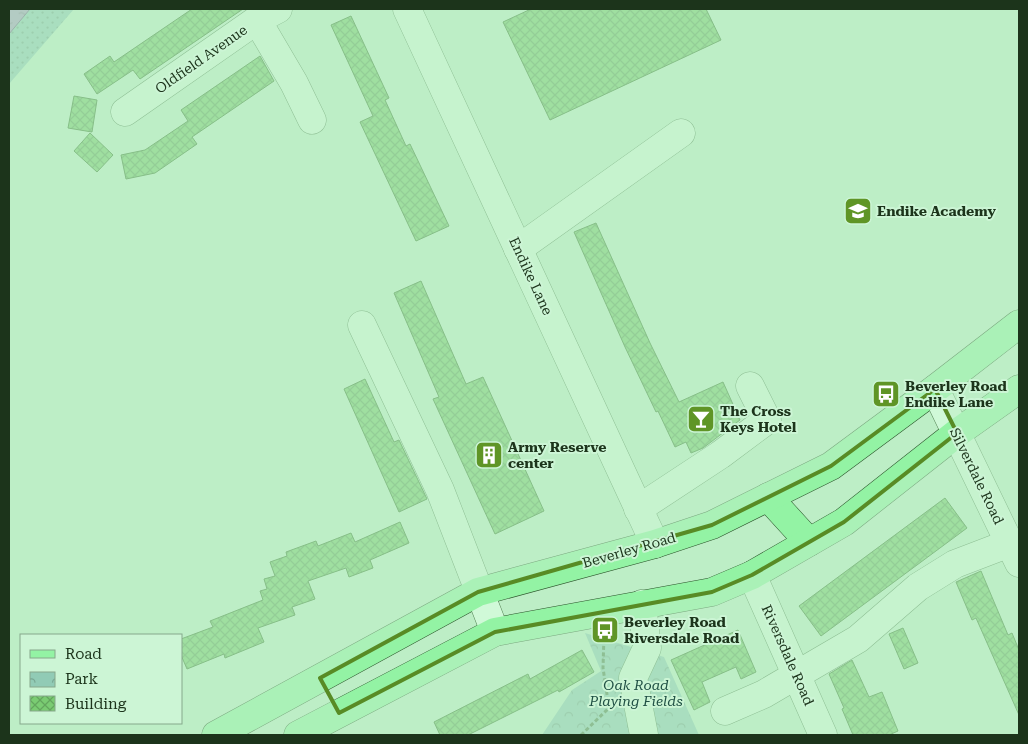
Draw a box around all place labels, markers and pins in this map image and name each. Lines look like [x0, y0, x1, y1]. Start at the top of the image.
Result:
school or university icon: Endike Academy [843, 196, 873, 226]
place label: Endike Academy [877, 203, 997, 219]
place label: Beverley Road Endike Lane [905, 378, 1007, 410]
bus stop icon: Beverley Road Endike Lane [871, 379, 901, 409]
place label: The Cross Keys Hotel [720, 403, 797, 435]
bar icon: The Cross Keys Hotel [686, 404, 716, 434]
place label: Army Reserve center [508, 439, 606, 471]
building icon: Army Reserve center [474, 440, 504, 470]
place label: Beverley Road Riversdale Road [624, 614, 740, 646]
bus stop icon: Beverley Road Riversdale Road [590, 615, 620, 645]

